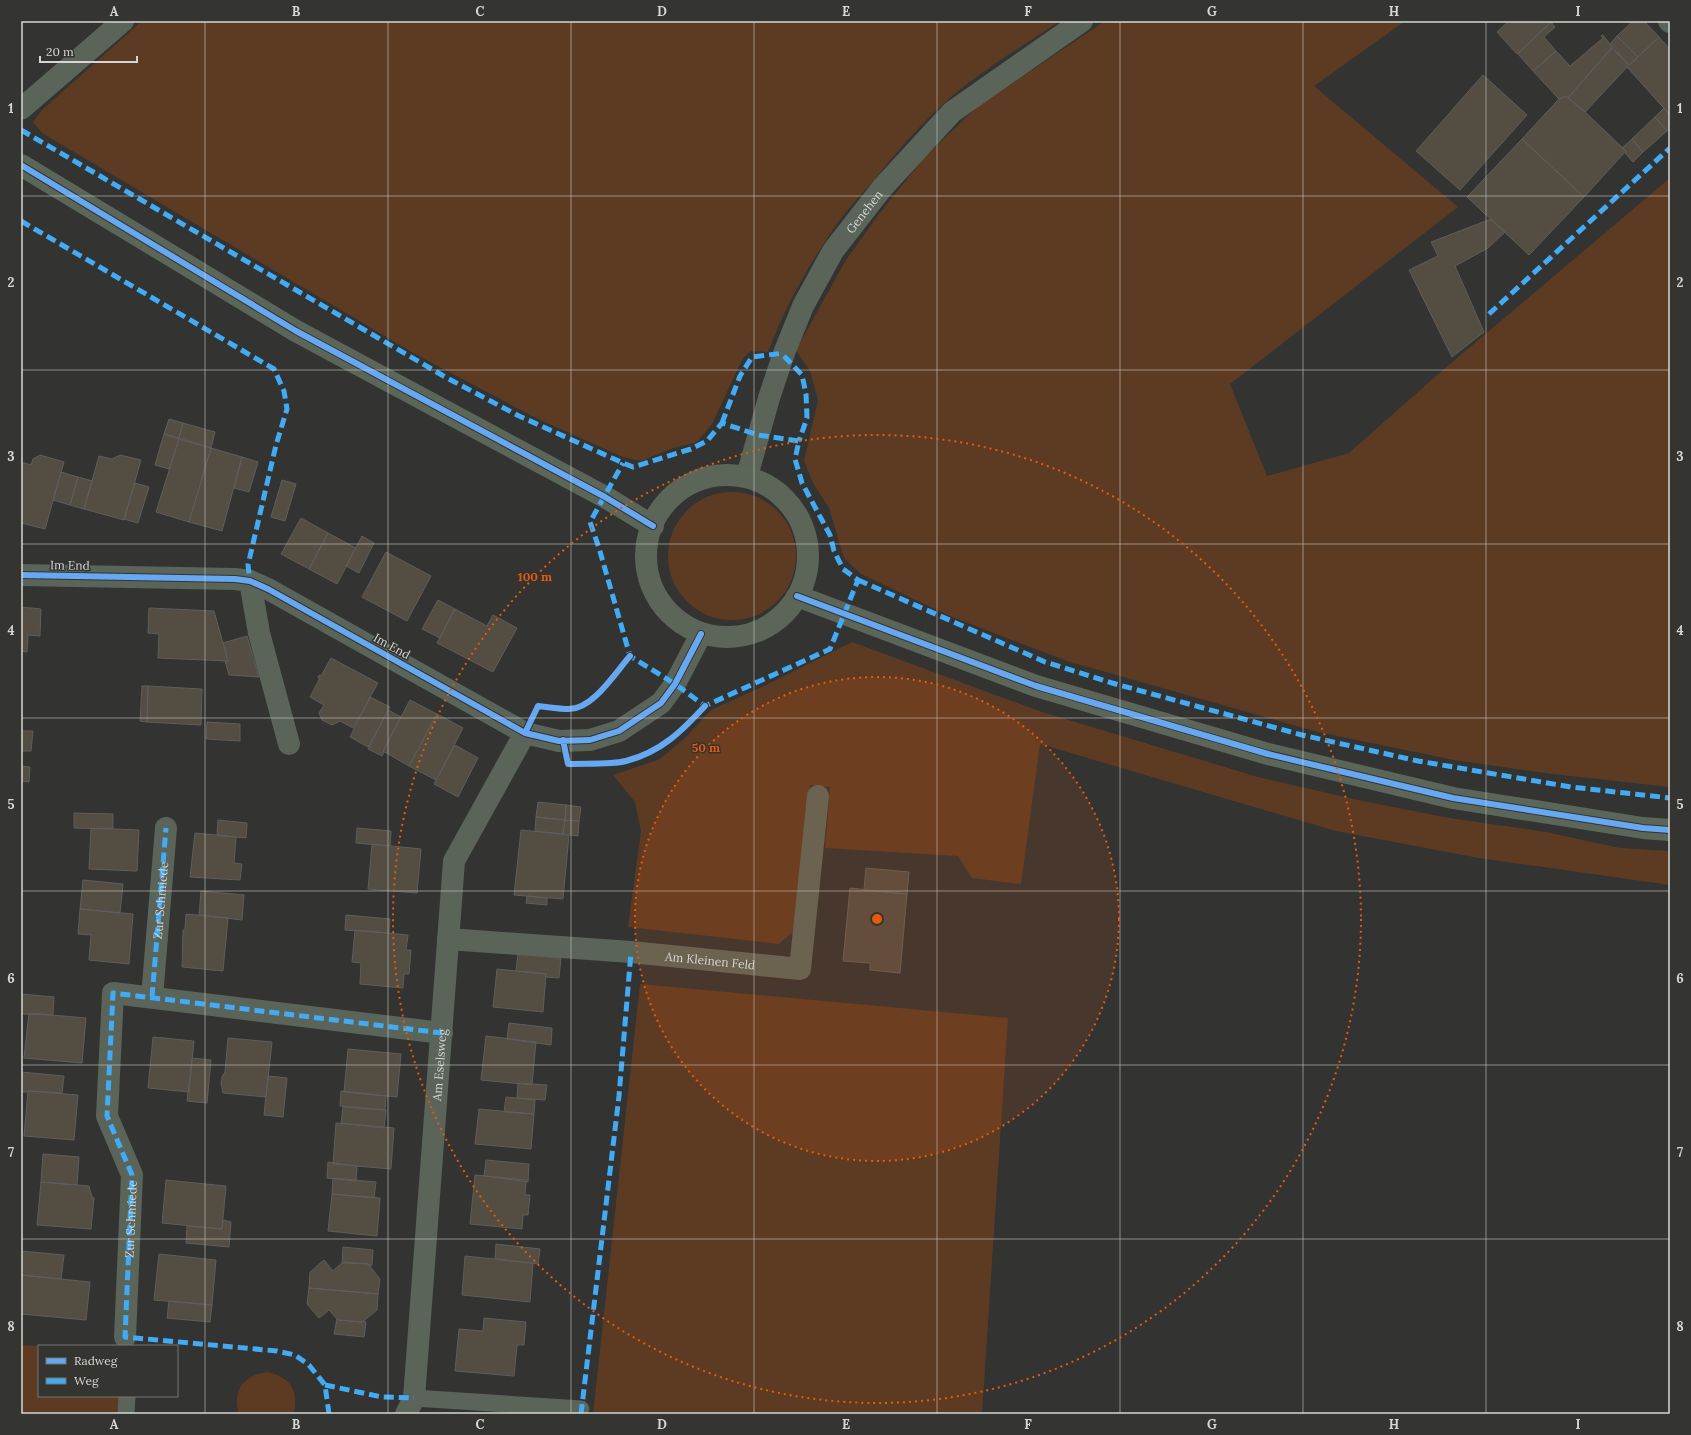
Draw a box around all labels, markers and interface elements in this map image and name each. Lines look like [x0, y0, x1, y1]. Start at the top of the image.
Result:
text: A [110, 3, 119, 20]
text: B [292, 3, 301, 20]
text: C [476, 3, 485, 20]
text: D [657, 3, 667, 20]
text: E [842, 3, 850, 20]
text: F [1024, 3, 1032, 20]
text: G [1207, 3, 1217, 20]
text: H [1389, 3, 1399, 20]
text: I [1575, 3, 1581, 20]
scale bar [40, 38, 137, 64]
text: 20 m [46, 44, 74, 59]
text: 1 [8, 100, 14, 117]
text: 1 [1677, 100, 1683, 117]
street label: Genehen [842, 187, 885, 236]
text: 2 [8, 274, 15, 291]
text: 2 [1677, 274, 1684, 291]
text: 3 [7, 448, 15, 465]
text: 3 [1676, 448, 1684, 465]
street label: Im End [50, 557, 90, 573]
text: 100 m [518, 569, 552, 584]
text: 4 [7, 622, 15, 639]
text: 4 [1676, 622, 1684, 639]
street label: Im End [371, 630, 413, 662]
text: 50 m [692, 740, 720, 755]
text: 5 [7, 796, 15, 813]
text: 5 [1676, 796, 1684, 813]
street label: Zur Schmiede [149, 861, 171, 940]
centre of rings [870, 912, 884, 926]
street label: Am Kleinen Feld [663, 948, 756, 972]
text: 6 [7, 970, 15, 987]
text: 6 [1676, 970, 1684, 987]
street label: Am Eselsweg [429, 1028, 449, 1102]
text: 7 [8, 1144, 14, 1161]
text: 7 [1677, 1144, 1683, 1161]
street label: Zur Schmiede [121, 1180, 139, 1258]
text: 8 [7, 1318, 15, 1335]
text: 8 [1676, 1318, 1684, 1335]
legend [38, 1345, 178, 1397]
text: Radweg [74, 1353, 118, 1368]
text: Weg [74, 1373, 99, 1388]
text: A [110, 1416, 119, 1433]
text: B [292, 1416, 301, 1433]
text: C [476, 1416, 485, 1433]
text: D [657, 1416, 667, 1433]
text: E [842, 1416, 850, 1433]
text: F [1024, 1416, 1032, 1433]
text: G [1207, 1416, 1217, 1433]
text: H [1389, 1416, 1399, 1433]
text: I [1575, 1416, 1581, 1433]

